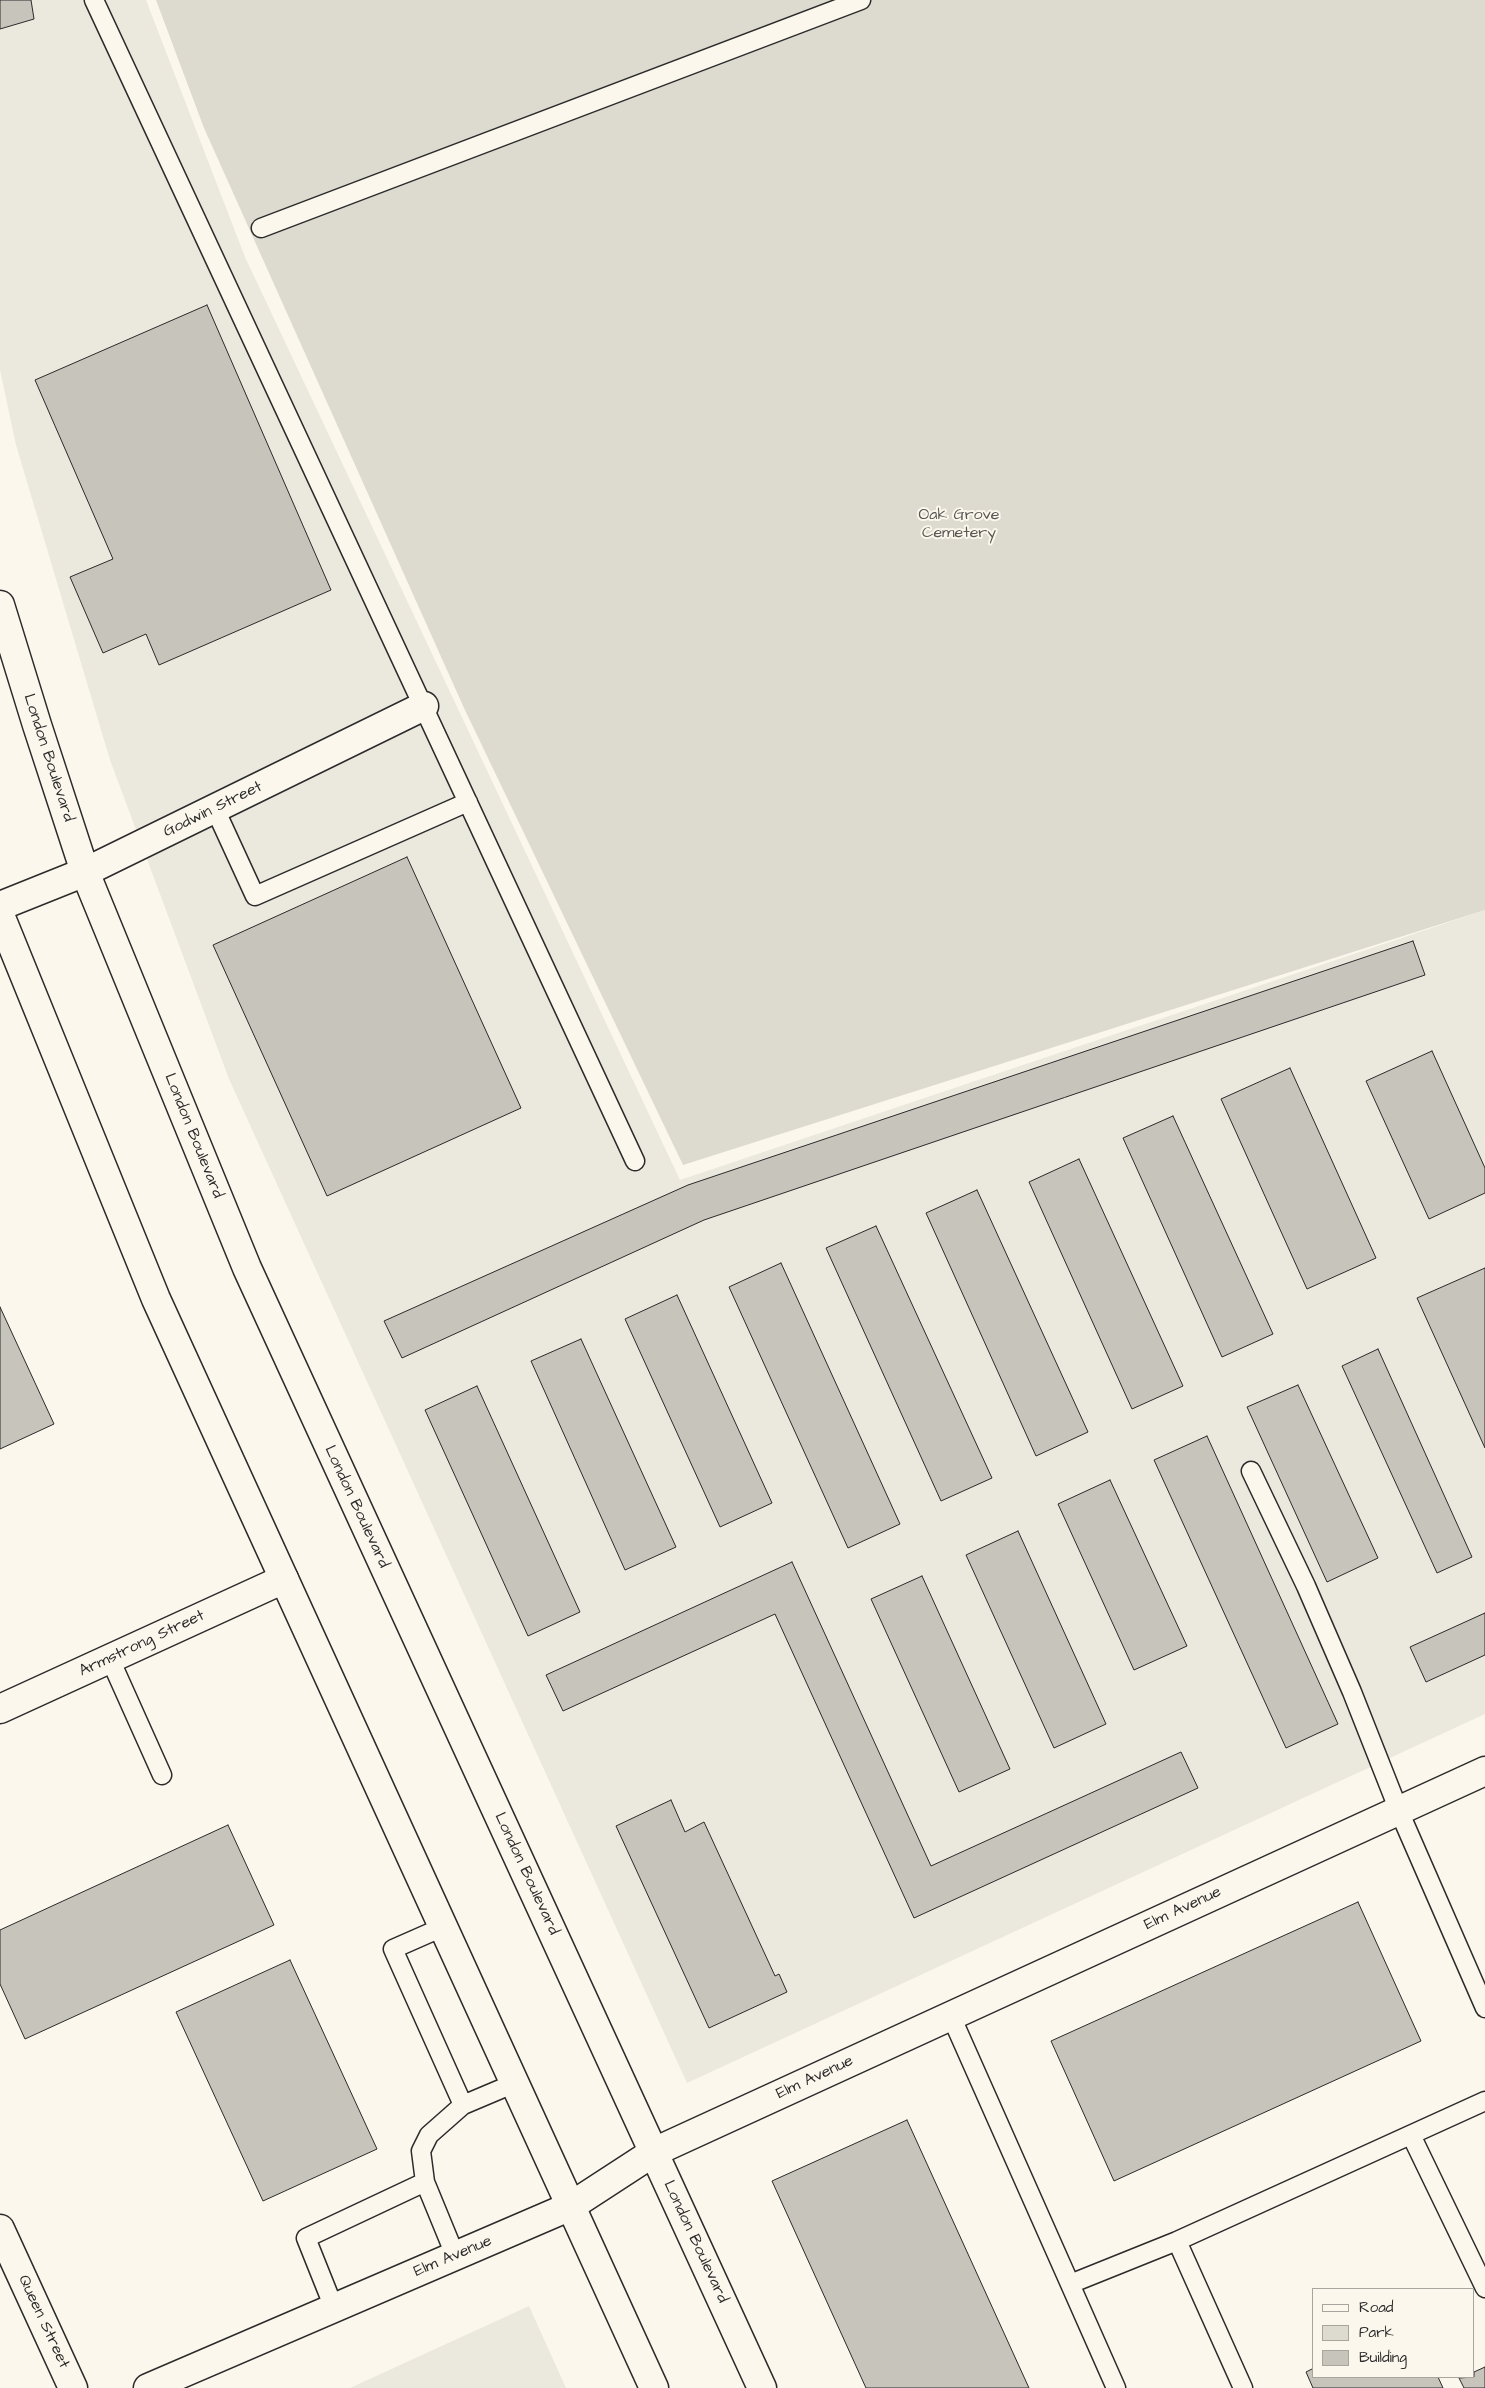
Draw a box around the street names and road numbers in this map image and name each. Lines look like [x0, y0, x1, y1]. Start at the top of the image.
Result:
street label: London Boulevard [18, 692, 78, 824]
street label: Godwin Street [161, 778, 265, 842]
street label: London Boulevard [159, 1071, 227, 1201]
street label: London Boulevard [319, 1443, 393, 1571]
street label: Armstrong Street [76, 1607, 208, 1681]
street label: London Boulevard [489, 1810, 563, 1938]
street label: Elm Avenue [1141, 1883, 1225, 1935]
street label: Elm Avenue [773, 2052, 857, 2104]
street label: London Boulevard [658, 2178, 732, 2306]
street label: Elm Avenue [411, 2232, 495, 2282]
street label: Queen Street [13, 2272, 73, 2372]

